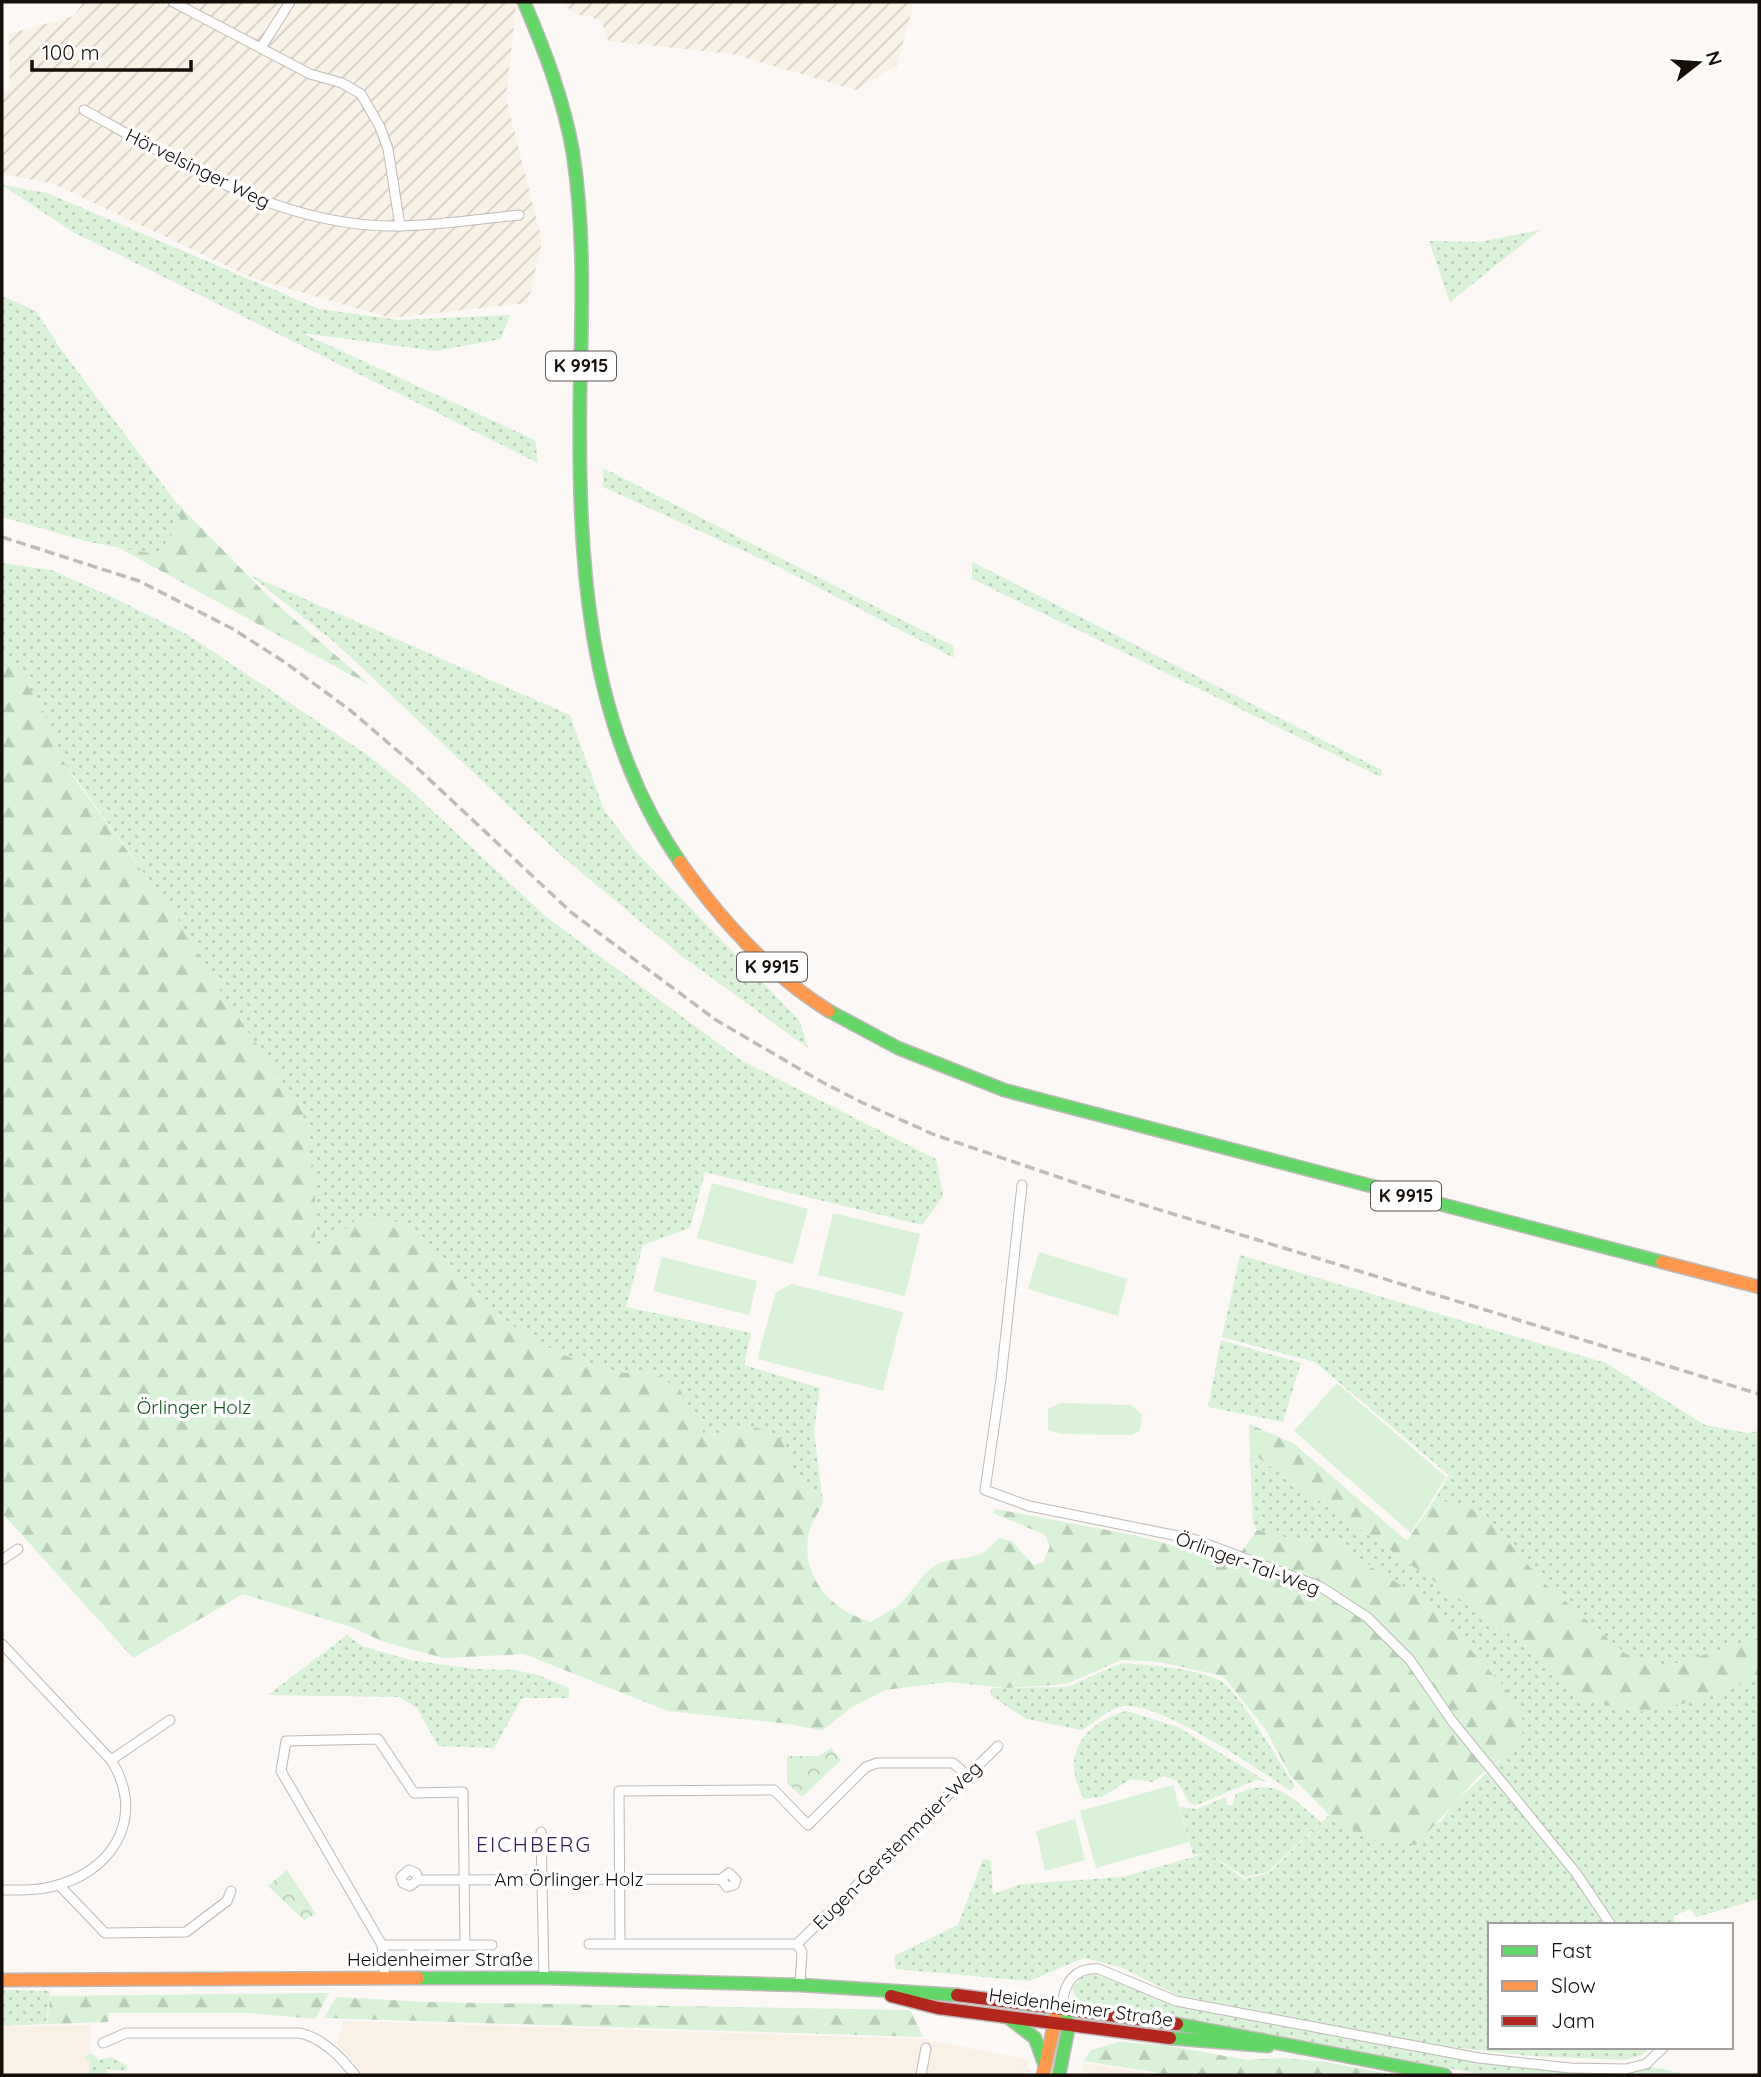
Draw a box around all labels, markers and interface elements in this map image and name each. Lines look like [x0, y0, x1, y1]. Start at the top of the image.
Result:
scale bar [32, 28, 191, 72]
north arrow [1663, 28, 1733, 98]
text: 100 m [42, 39, 100, 65]
text: N [1701, 48, 1728, 68]
street label: Hörvelsinger Weg [122, 123, 274, 213]
road number: K 9915 [546, 352, 616, 380]
road number: K 9915 [737, 952, 807, 982]
road number: K 9915 [1371, 1182, 1441, 1210]
park label: Örlinger Holz [137, 1395, 251, 1419]
street label: Örlinger-Tal-Weg [1173, 1526, 1323, 1600]
street label: Eugen-Gerstenmaier-Weg [808, 1756, 986, 1934]
district label: EICHBERG [476, 1831, 592, 1857]
street label: Am Örlinger Holz [494, 1867, 644, 1891]
legend [1488, 1923, 1733, 2049]
text: Fast [1551, 1937, 1592, 1963]
street label: Heidenheimer Straße [347, 1947, 533, 1971]
text: Slow [1551, 1972, 1596, 1998]
street label: Heidenheimer Straße [987, 1982, 1175, 2032]
text: Jam [1551, 2007, 1595, 2033]

